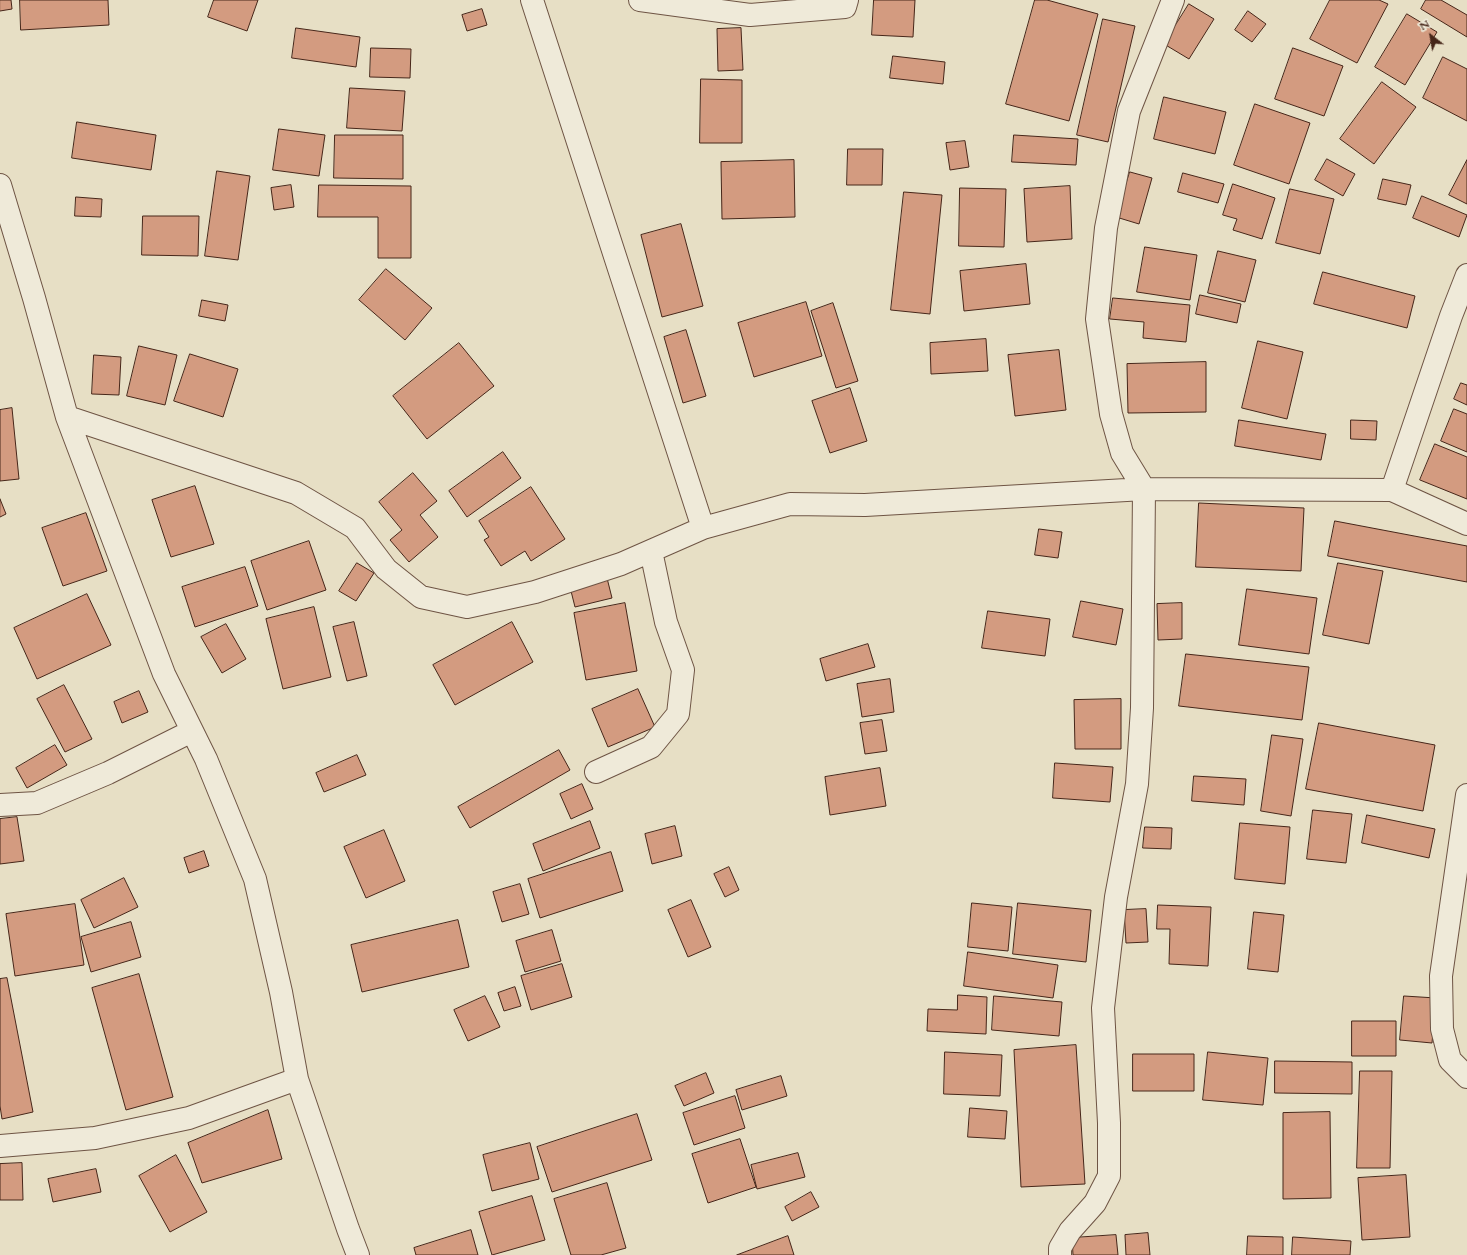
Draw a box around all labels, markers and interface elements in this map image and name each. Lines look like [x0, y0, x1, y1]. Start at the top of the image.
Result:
north arrow [1411, 16, 1451, 56]
text: N [1417, 16, 1433, 34]

